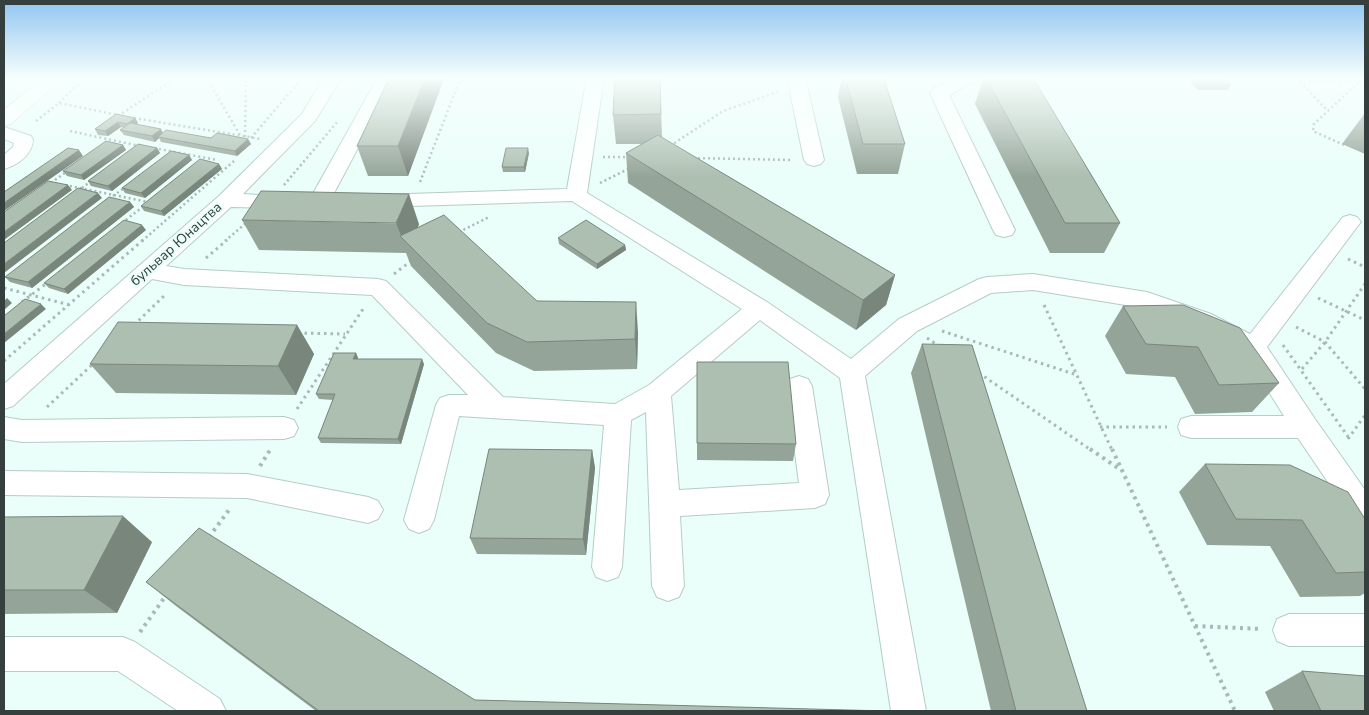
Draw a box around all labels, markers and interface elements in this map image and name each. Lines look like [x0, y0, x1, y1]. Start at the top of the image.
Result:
street label: бульвар Юнацтва [126, 198, 226, 290]

